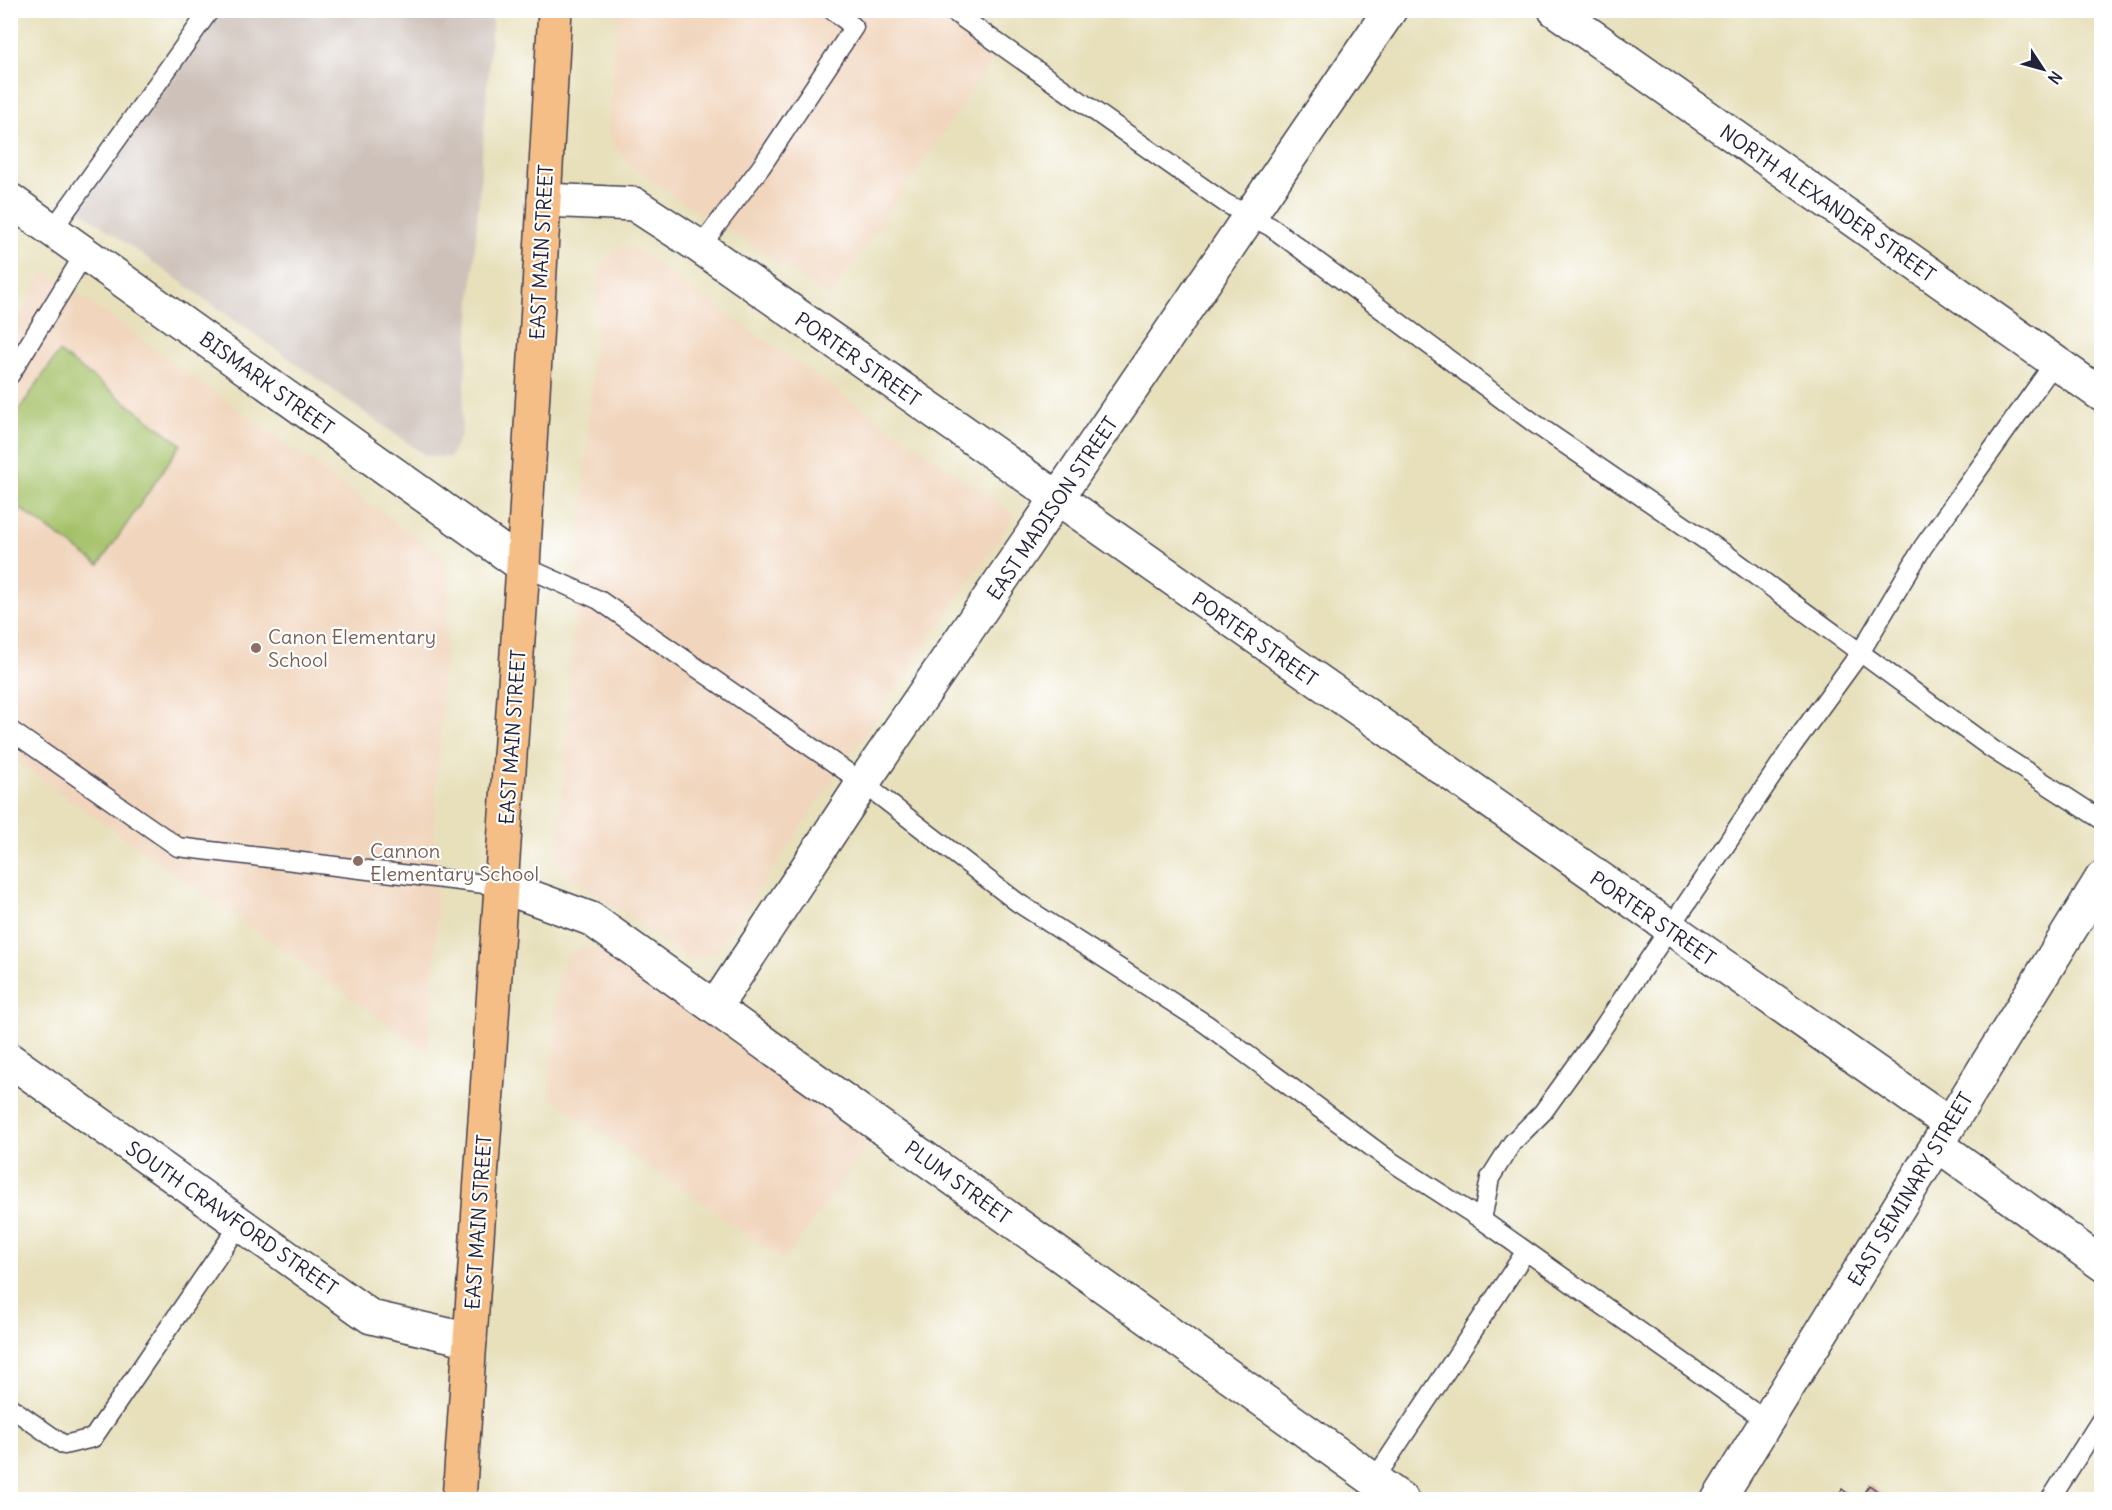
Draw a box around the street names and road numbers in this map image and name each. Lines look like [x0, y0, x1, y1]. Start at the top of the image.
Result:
street label: NORTH ALEXANDER STREET [1715, 119, 1941, 287]
street label: EAST MAIN STREET [524, 164, 558, 340]
street label: PORTER STREET [790, 306, 926, 412]
street label: BISMARK STREET [195, 326, 339, 440]
street label: EAST MADISON STREET [981, 412, 1123, 604]
street label: PORTER STREET [1187, 586, 1323, 692]
street label: EAST MAIN STREET [493, 649, 531, 825]
street label: PORTER STREET [1585, 865, 1721, 971]
street label: EAST SEMINARY STREET [1842, 1087, 1978, 1291]
street label: EAST MAIN STREET [459, 1134, 497, 1310]
street label: SOUTH CRAWFORD STREET [121, 1135, 343, 1301]
street label: PLUM STREET [900, 1135, 1016, 1229]

